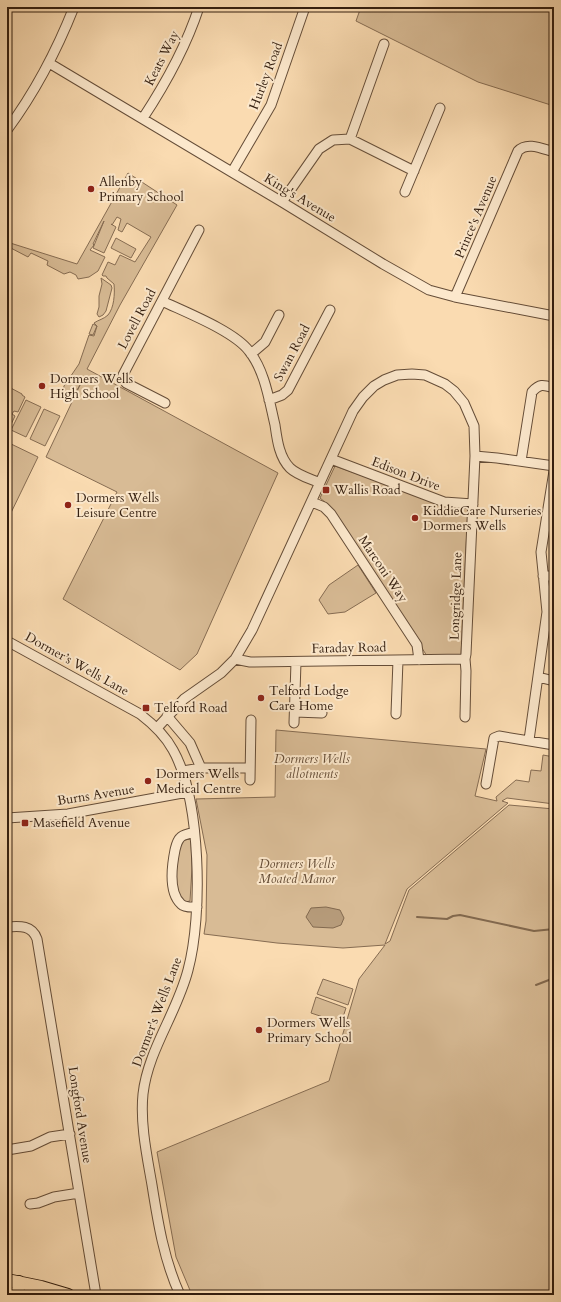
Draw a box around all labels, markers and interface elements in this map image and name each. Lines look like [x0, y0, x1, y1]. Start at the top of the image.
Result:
street label: Keats Way [140, 27, 184, 89]
street label: Hurley Road [245, 40, 287, 112]
street label: King's Avenue [261, 169, 339, 227]
place label: Allenby Primary School [99, 173, 184, 206]
street label: Prince's Avenue [450, 173, 502, 261]
marker: Allenby Primary School [86, 184, 96, 194]
street label: Lovell Road [114, 286, 160, 352]
street label: Swan Road [269, 321, 315, 385]
place label: Dormers Wells High School [50, 370, 133, 403]
marker: Dormers Wells High School [37, 381, 47, 391]
street label: Edison Drive [369, 453, 443, 495]
place label: Wallis Road [333, 481, 401, 499]
marker: Wallis Road [321, 485, 331, 495]
place label: Dormers Wells Leisure Centre [76, 489, 159, 522]
marker: Dormers Wells Leisure Centre [63, 500, 73, 510]
place label: KiddieCare Nurseries Dormers Wells [423, 502, 541, 535]
marker: KiddieCare Nurseries Dormers Wells [410, 513, 420, 523]
street label: Marconi Way [354, 532, 412, 606]
street label: Longridge Lane [445, 551, 467, 640]
street label: Dormer’s Wells Lane [22, 628, 132, 700]
street label: Faraday Road [311, 638, 387, 658]
place label: Telford Lodge Care Home [269, 682, 349, 715]
marker: Telford Lodge Care Home [256, 693, 266, 703]
place label: Telford Road [154, 699, 228, 717]
marker: Telford Road [141, 703, 151, 713]
park label: Dormers Wells allotments [274, 750, 351, 783]
place label: Dormers Wells Medical Centre [156, 765, 241, 798]
marker: Dormers Wells Medical Centre [143, 776, 153, 786]
street label: Burns Avenue [56, 780, 136, 810]
place label: Masefield Avenue [33, 814, 130, 832]
marker: Masefield Avenue [20, 818, 30, 828]
park label: Dormers Wells Moated Manor [259, 855, 336, 888]
street label: Dormer's Wells Lane [128, 954, 186, 1069]
place label: Dormers Wells Primary School [267, 1014, 352, 1047]
marker: Dormers Wells Primary School [254, 1025, 264, 1035]
street label: Longford Avenue [63, 1065, 97, 1165]

